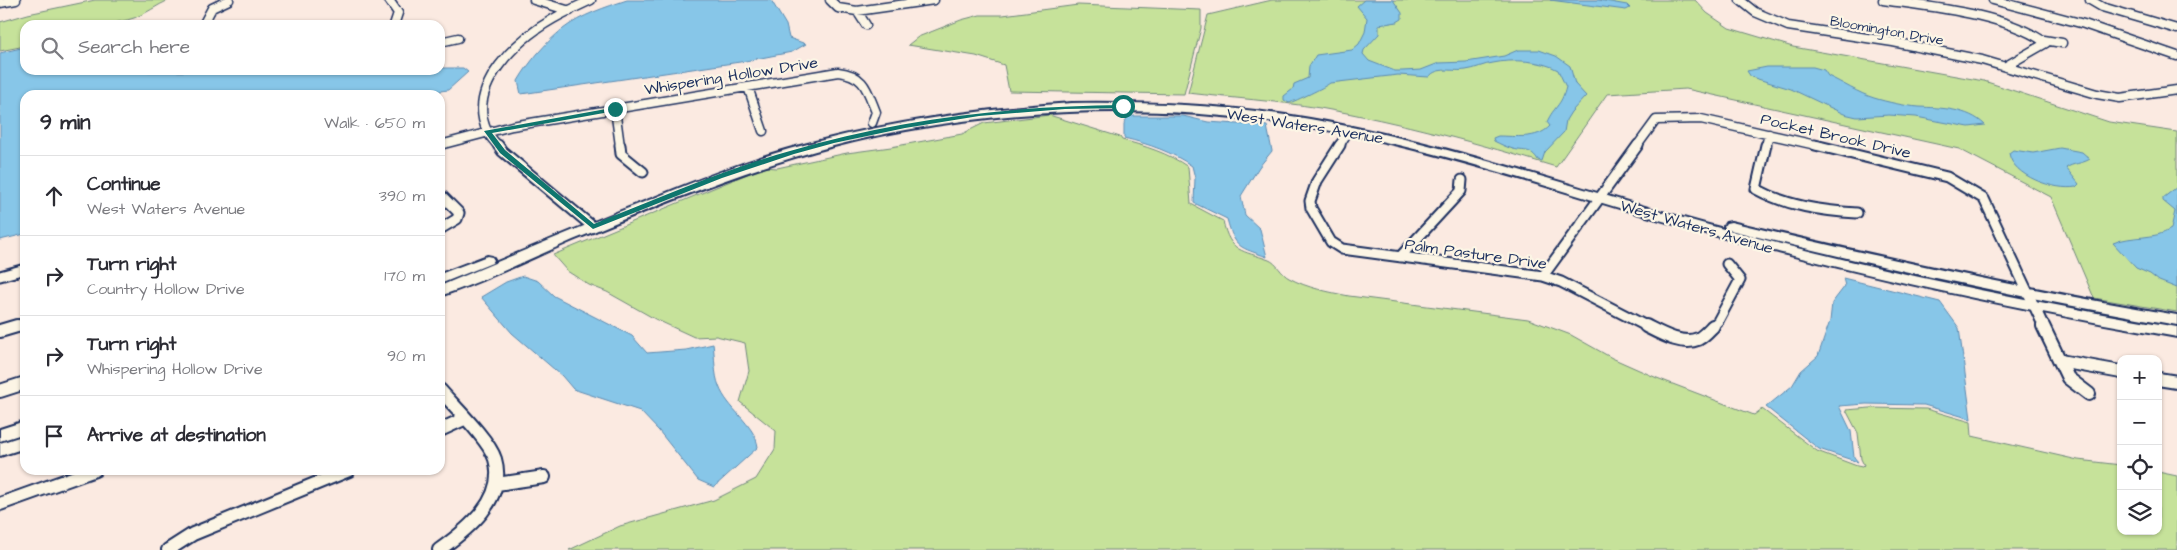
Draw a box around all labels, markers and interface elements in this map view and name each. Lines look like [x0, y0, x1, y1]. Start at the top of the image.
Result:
street label: Bloomington Drive [1828, 11, 1946, 51]
search box [20, 20, 445, 75]
icon: search [38, 34, 66, 62]
text: Search here [78, 34, 190, 61]
street label: Whispering Hollow Drive [643, 51, 820, 102]
route start [1112, 95, 1135, 118]
route end [604, 98, 627, 121]
street label: West Waters Avenue [1225, 103, 1385, 149]
text: 9 min [40, 108, 90, 137]
street label: Pocket Brook Drive [1758, 108, 1913, 164]
text: Walk · 650 m [324, 112, 425, 134]
text: Continue [87, 171, 161, 198]
icon: ahead [40, 182, 68, 210]
text: 390 m [379, 185, 425, 207]
street label: West Waters Avenue [1618, 195, 1776, 259]
text: West Waters Avenue [87, 198, 245, 220]
street label: Palm Pasture Drive [1403, 233, 1549, 275]
text: Turn right [87, 251, 176, 278]
icon: right [40, 262, 68, 290]
text: 170 m [384, 265, 425, 287]
text: Country Hollow Drive [87, 278, 245, 300]
text: Turn right [87, 331, 176, 358]
icon: right [40, 342, 68, 370]
text: 90 m [387, 345, 425, 367]
map controls [2117, 355, 2162, 535]
button: + [2117, 355, 2162, 400]
text: Whispering Hollow Drive [87, 358, 263, 380]
button: − [2117, 400, 2162, 445]
icon: arrive [40, 422, 68, 450]
text: Arrive at destination [87, 422, 266, 449]
button: locate [2117, 445, 2162, 490]
button: layers [2117, 490, 2162, 535]

